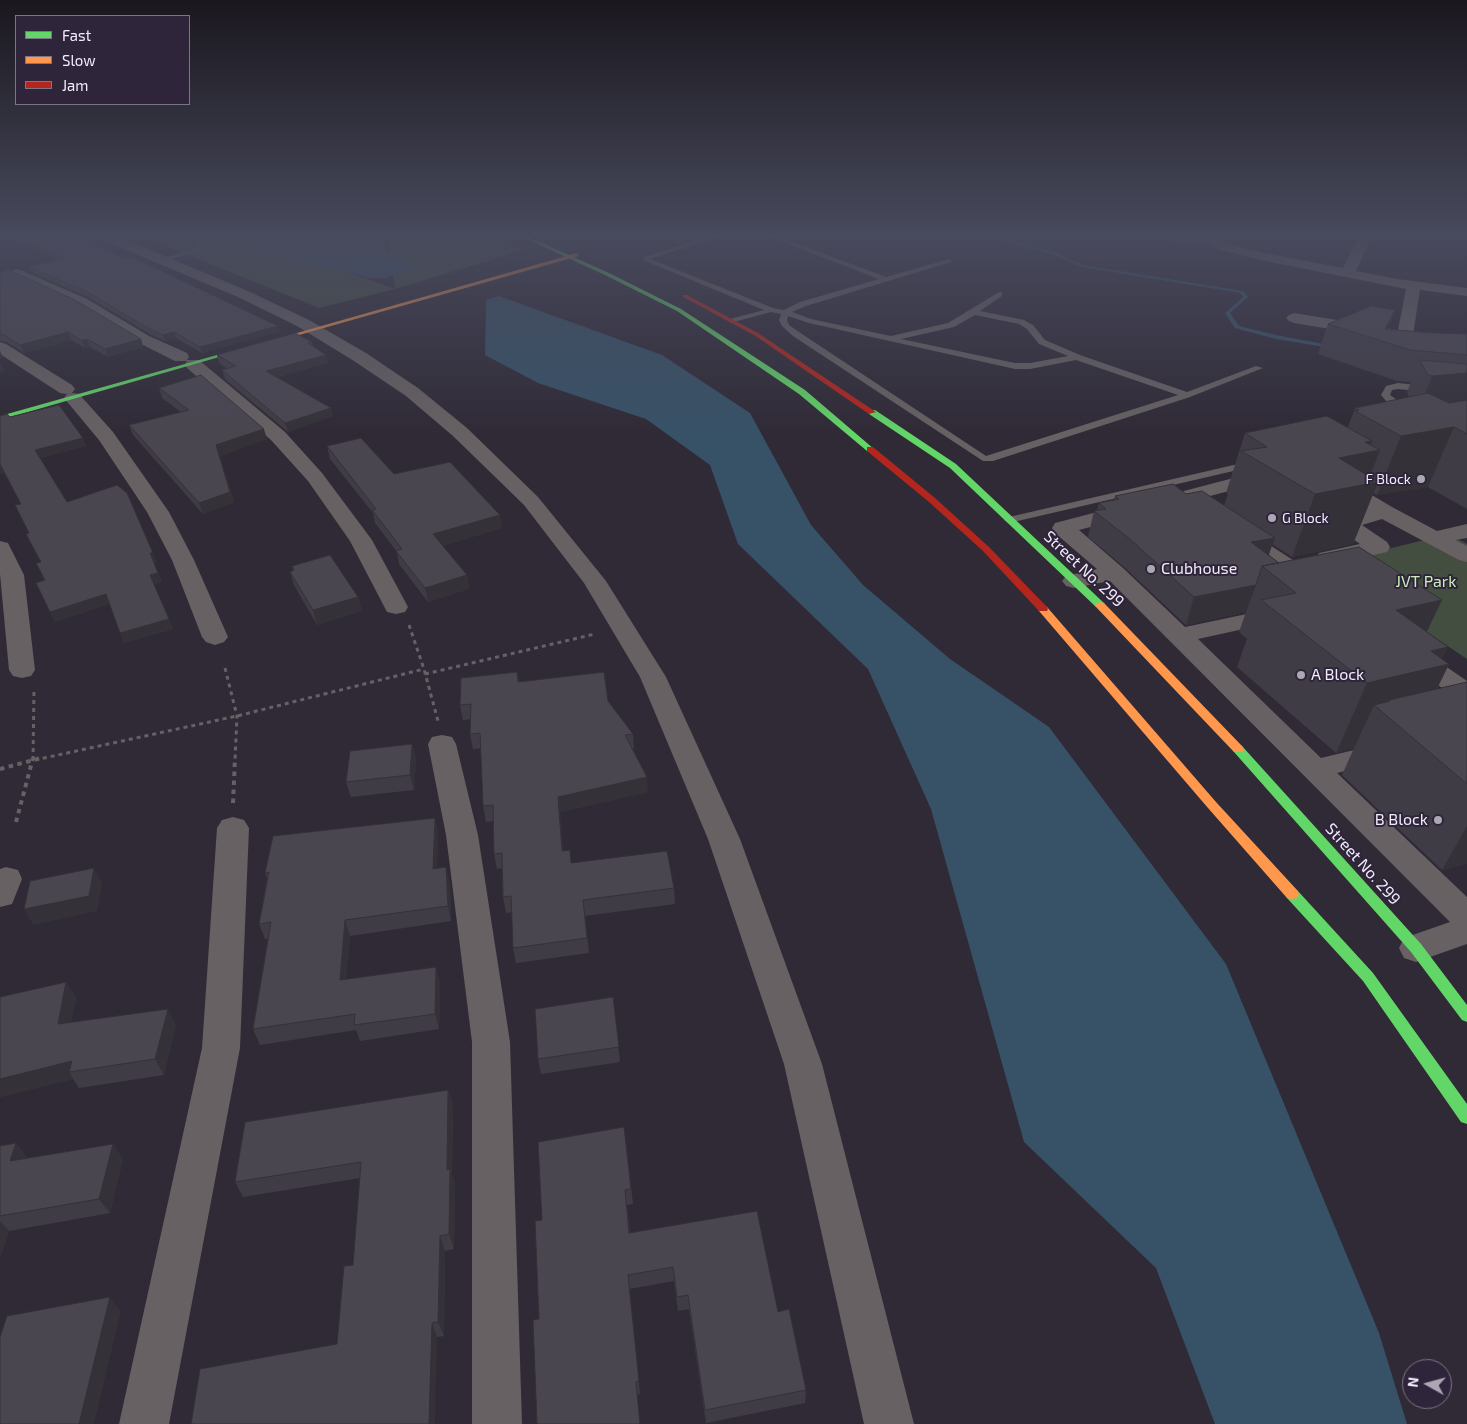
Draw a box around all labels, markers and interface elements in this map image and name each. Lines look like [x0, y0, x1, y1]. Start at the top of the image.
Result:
legend [15, 15, 190, 105]
text: Fast [62, 26, 91, 44]
text: Slow [62, 51, 96, 69]
text: Jam [62, 76, 88, 94]
place label: F Block [1366, 471, 1411, 487]
marker: F Block [1415, 473, 1427, 485]
place label: G Block [1282, 510, 1329, 526]
marker: G Block [1266, 512, 1278, 524]
street label: Street No. 299 [1040, 527, 1128, 611]
place label: Clubhouse [1161, 559, 1237, 579]
marker: Clubhouse [1145, 563, 1157, 575]
park label: JVT Park [1396, 572, 1456, 592]
place label: A Block [1311, 665, 1364, 685]
marker: A Block [1295, 669, 1307, 681]
place label: B Block [1375, 810, 1428, 830]
marker: B Block [1432, 814, 1444, 826]
street label: Street No. 299 [1321, 819, 1405, 909]
north arrow [1402, 1359, 1452, 1409]
text: N [1404, 1376, 1422, 1388]

